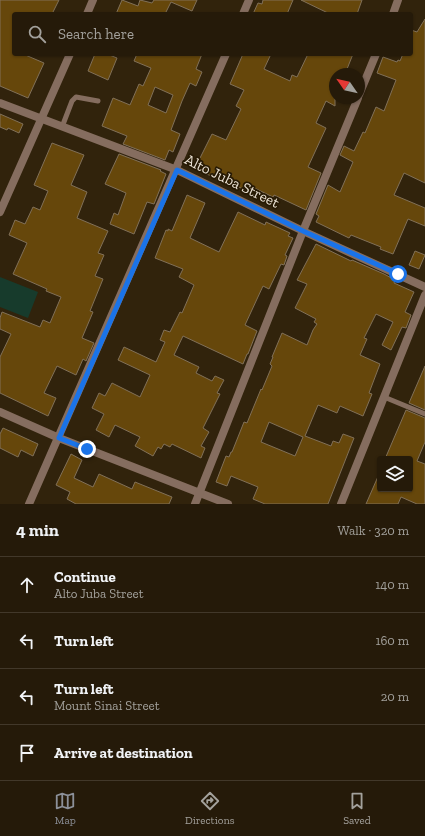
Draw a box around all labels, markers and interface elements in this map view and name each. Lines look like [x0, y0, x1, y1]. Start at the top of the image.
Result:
search box [12, 12, 413, 56]
icon: search [26, 23, 48, 45]
text: Search here [58, 25, 134, 43]
north arrow [329, 68, 365, 104]
street label: Alto Juba Street [182, 150, 283, 212]
route start [389, 265, 407, 283]
route end [78, 440, 96, 458]
map controls [377, 456, 413, 492]
button: layers [377, 456, 413, 492]
text: 4 min [16, 520, 59, 540]
text: Walk · 320 m [337, 523, 409, 538]
text: Continue [54, 568, 116, 586]
icon: ahead [16, 574, 38, 596]
text: 140 m [375, 577, 409, 592]
text: Alto Juba Street [54, 586, 143, 601]
icon: left [16, 630, 38, 652]
text: Turn left [54, 632, 114, 650]
text: 160 m [375, 633, 409, 648]
text: Turn left [54, 680, 114, 698]
icon: left [16, 686, 38, 708]
text: 20 m [381, 689, 409, 704]
text: Mount Sinai Street [54, 698, 160, 713]
icon: arrive [16, 742, 38, 764]
text: Arrive at destination [54, 744, 193, 762]
tab: Map [54, 790, 76, 827]
tab: Directions [185, 790, 235, 827]
tab: Saved [343, 790, 371, 827]

